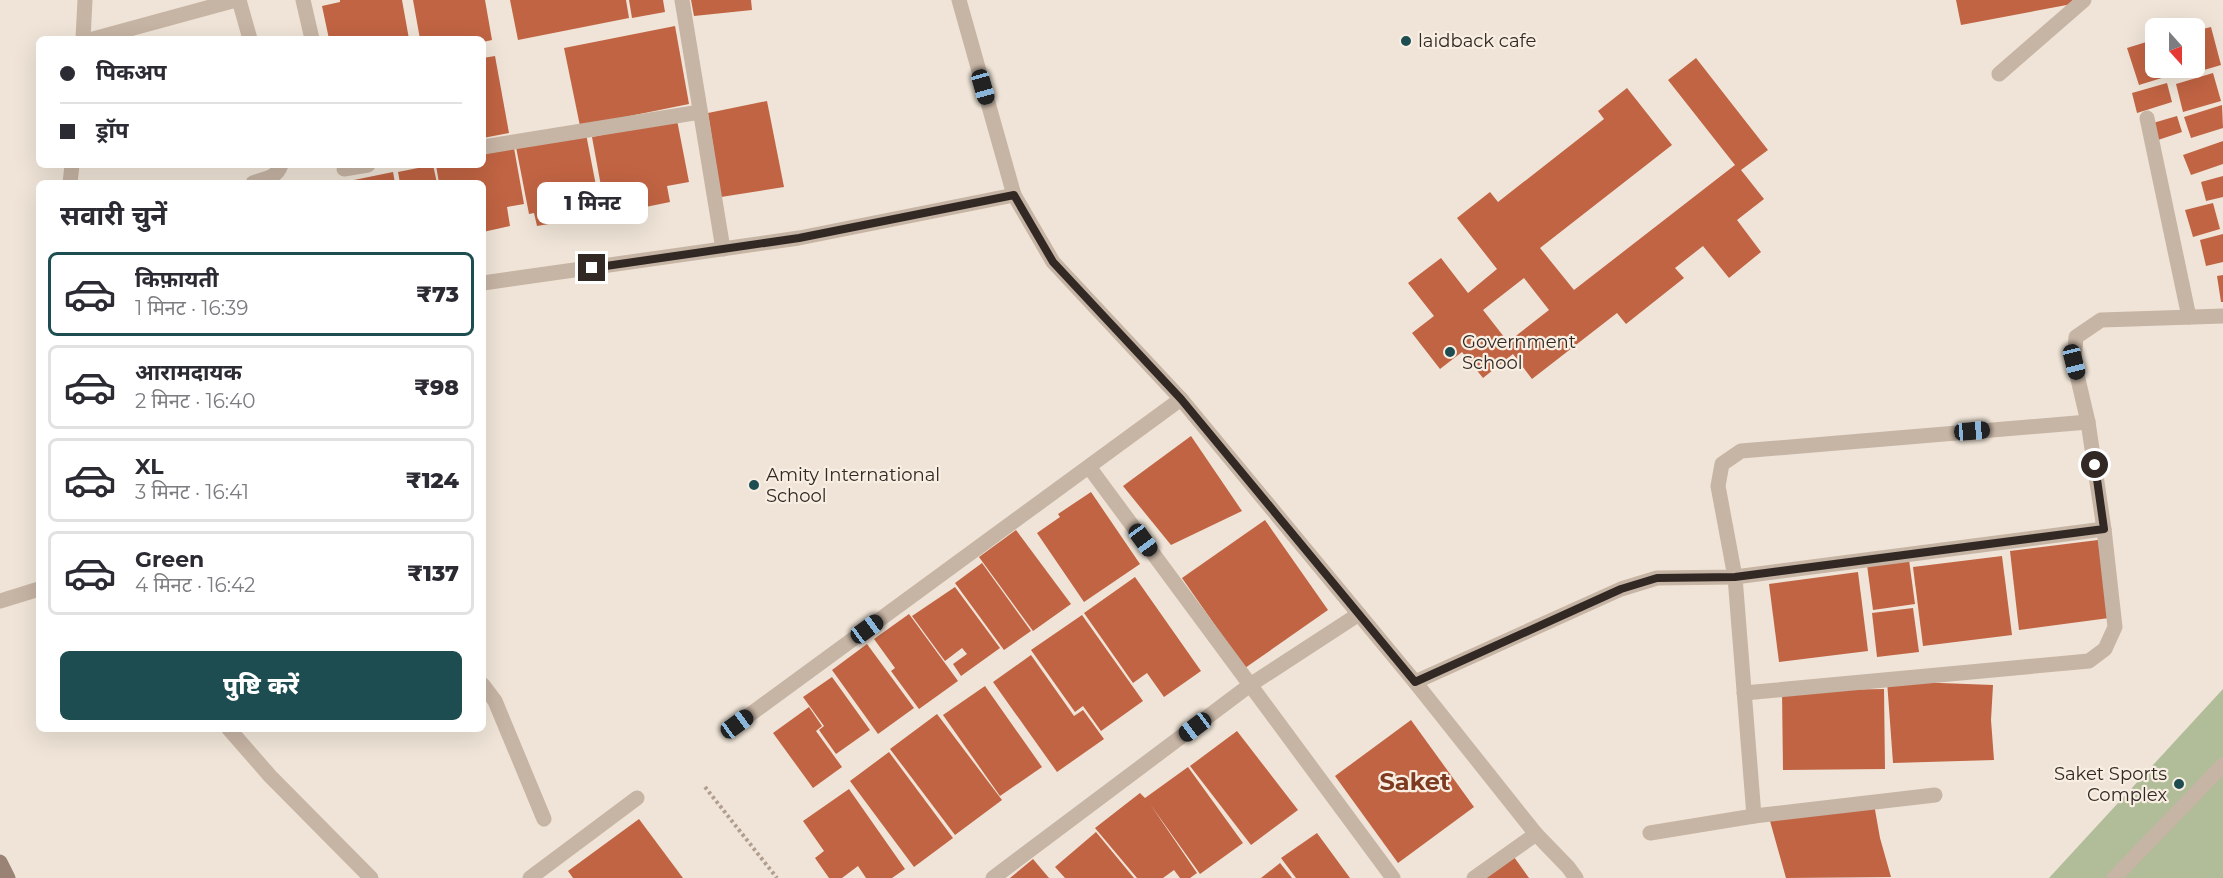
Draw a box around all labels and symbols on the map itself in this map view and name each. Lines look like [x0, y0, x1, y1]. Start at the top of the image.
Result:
north arrow [2145, 18, 2205, 78]
place label: laidback cafe [1418, 30, 1536, 52]
marker: laidback cafe [1399, 34, 1413, 48]
car [969, 67, 997, 107]
callout: 1 मिनट [536, 181, 648, 223]
route end [578, 254, 605, 281]
place label: Government School [1462, 331, 1576, 374]
car [2061, 342, 2087, 382]
marker: Government School [1443, 345, 1457, 359]
car [1953, 420, 1991, 442]
route start [2081, 451, 2108, 478]
place label: Amity International School [766, 464, 940, 507]
marker: Amity International School [747, 478, 761, 492]
car [1125, 520, 1161, 560]
car [847, 611, 887, 647]
car [717, 706, 757, 742]
car [1175, 709, 1215, 745]
place label: Saket Sports Complex [2054, 763, 2167, 806]
district label: Saket [1380, 767, 1451, 796]
marker: Saket Sports Complex [2172, 777, 2186, 791]

